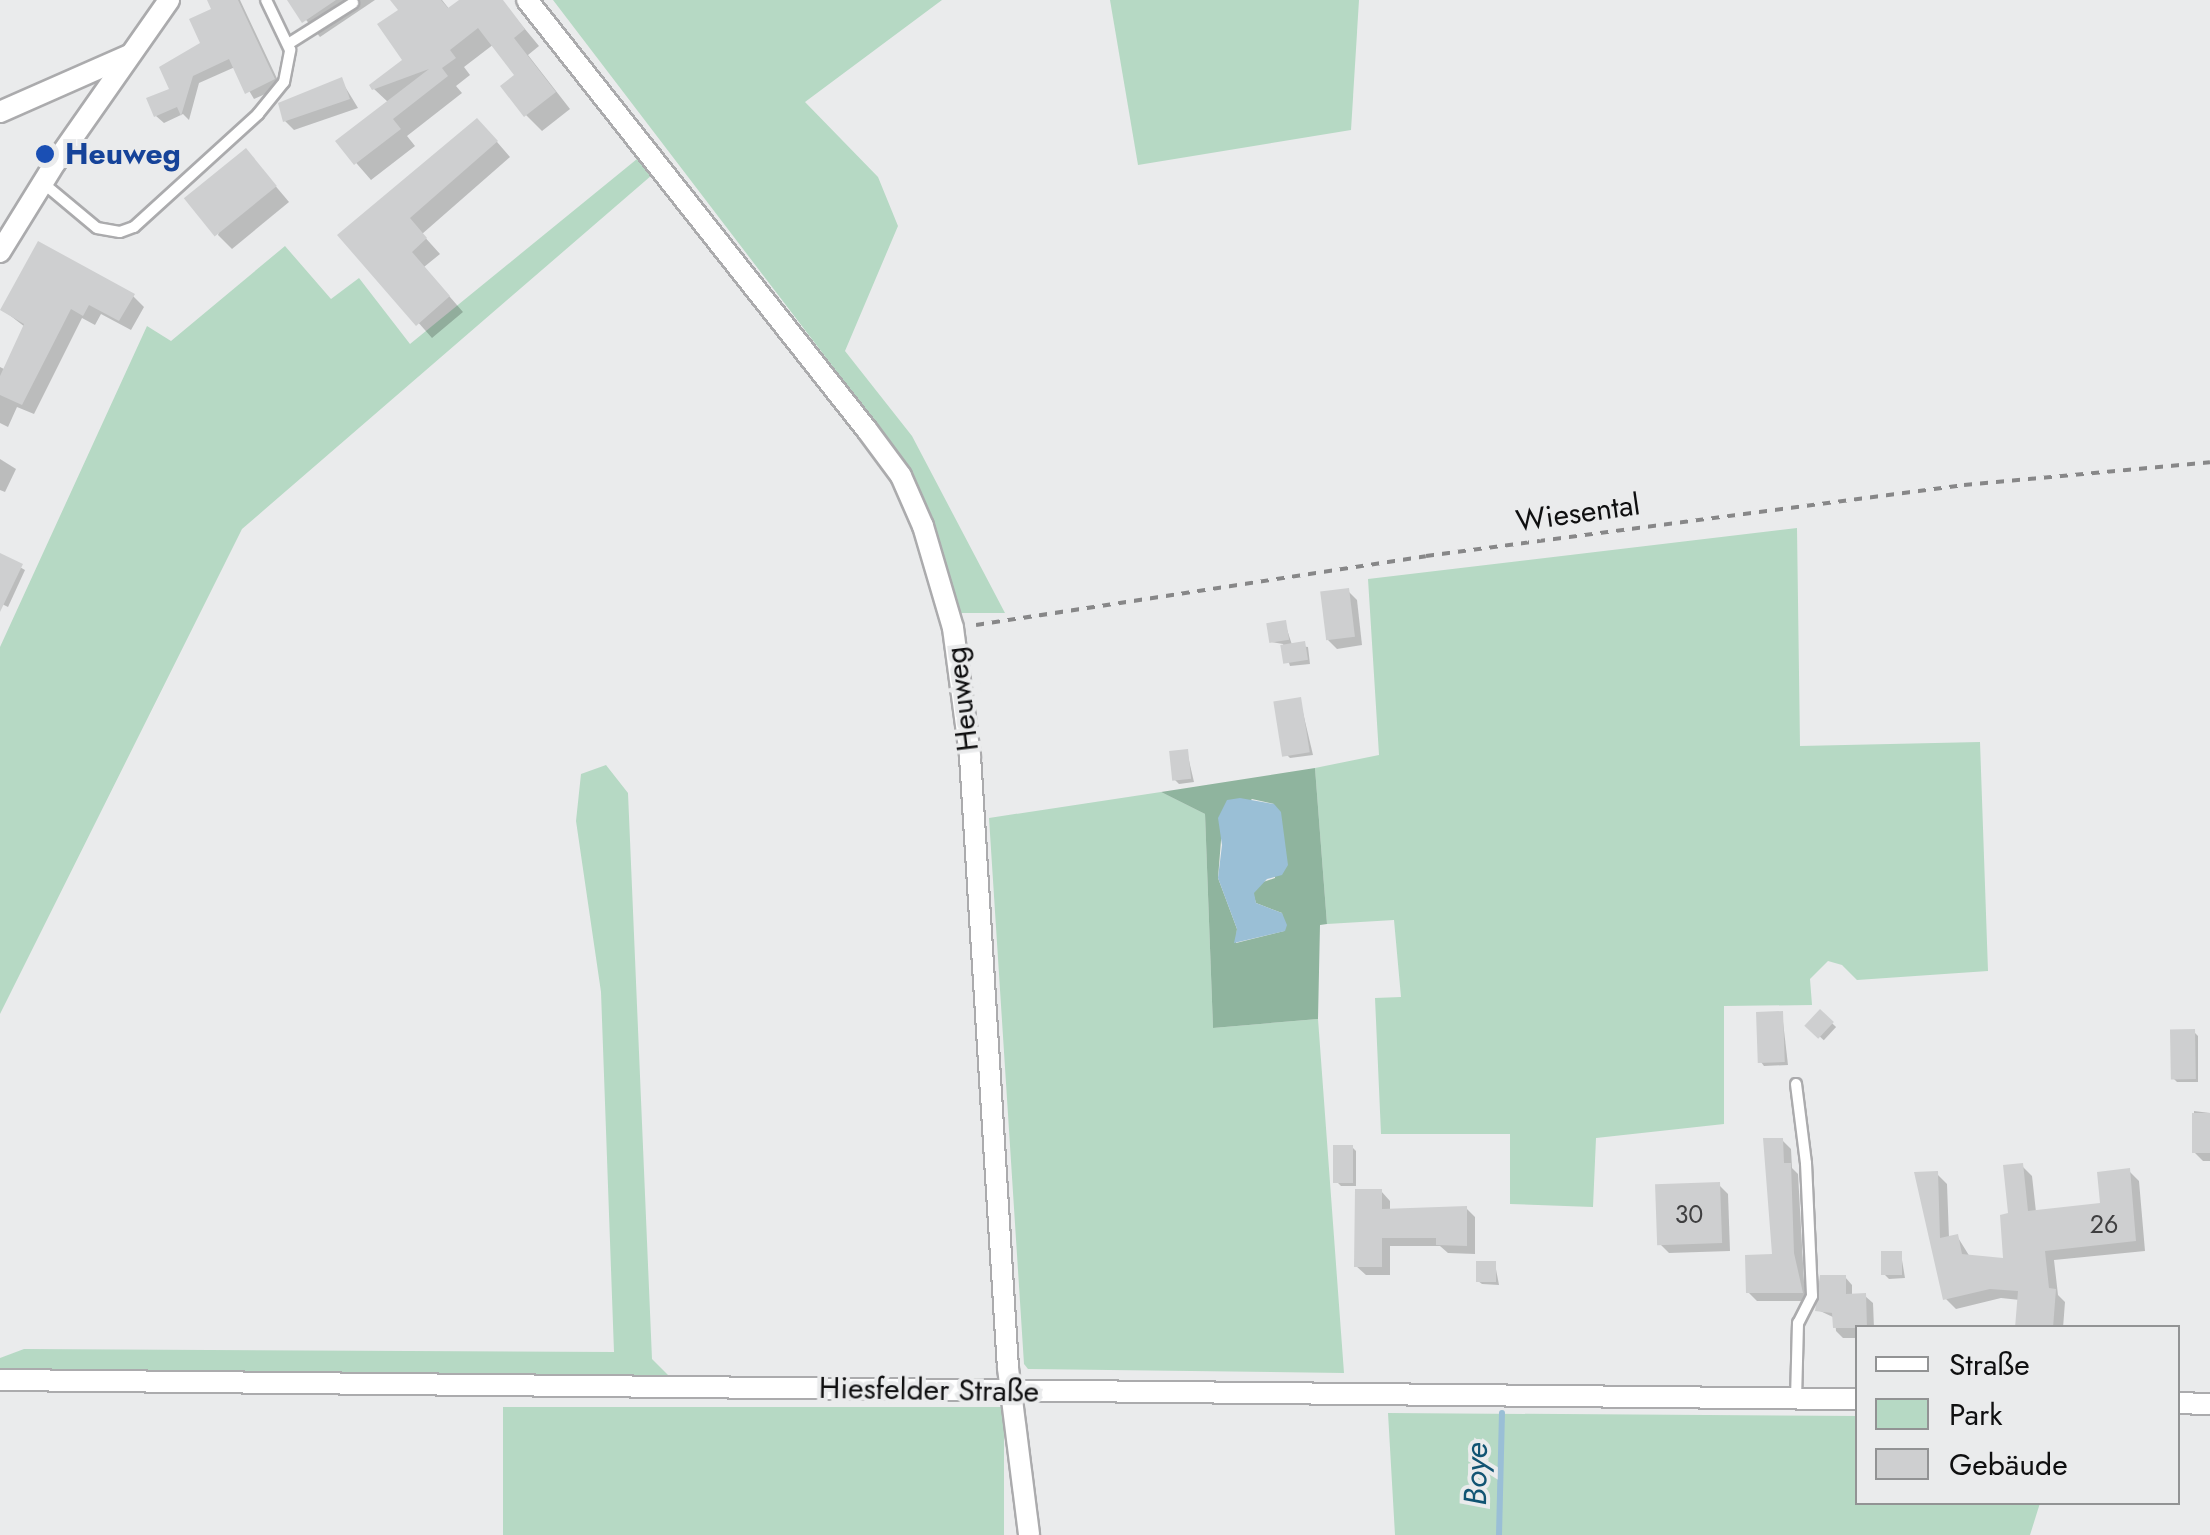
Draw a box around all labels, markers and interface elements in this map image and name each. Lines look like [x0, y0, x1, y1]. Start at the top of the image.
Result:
place label: Heuweg [65, 136, 181, 172]
marker: Heuweg [34, 143, 56, 165]
street label: Wiesental [1514, 486, 1642, 540]
street label: Heuweg [938, 645, 986, 753]
house number: 30 [1675, 1199, 1703, 1229]
house number: 26 [2090, 1209, 2118, 1239]
legend [1855, 1325, 2180, 1505]
text: Straße [1949, 1343, 2030, 1386]
street label: Hiesfelder Straße [819, 1370, 1039, 1410]
text: Park [1949, 1393, 2002, 1436]
water label: Boye [1456, 1442, 1496, 1506]
text: Gebäude [1949, 1443, 2068, 1486]

